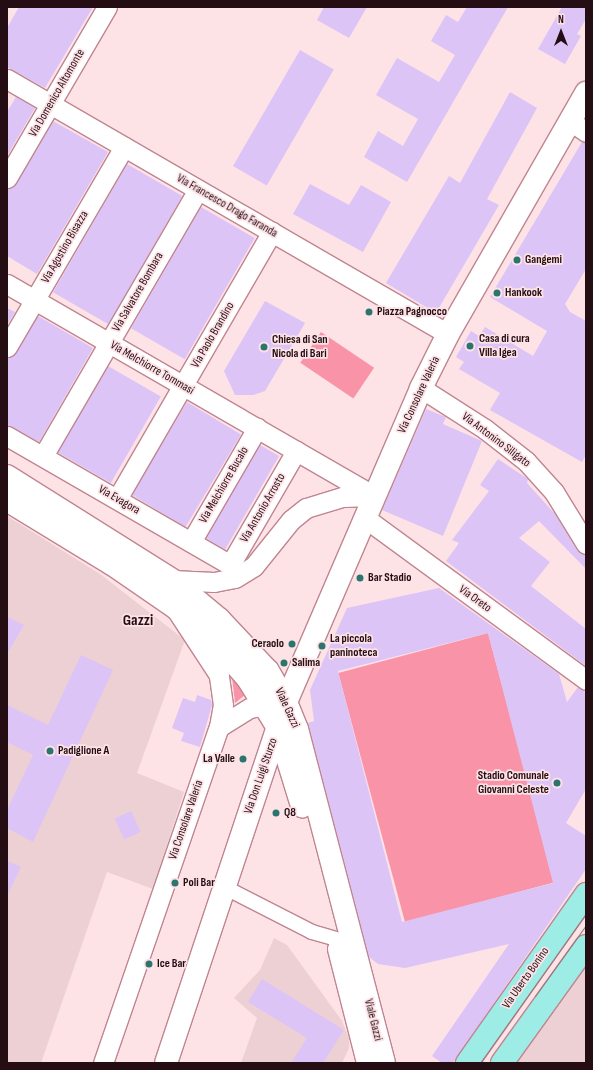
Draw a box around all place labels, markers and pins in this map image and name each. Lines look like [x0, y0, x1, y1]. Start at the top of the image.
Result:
place label: Gangemi [525, 253, 562, 267]
marker: Gangemi [512, 255, 522, 265]
place label: Hankook [505, 286, 542, 300]
marker: Hankook [492, 288, 502, 298]
place label: Piazza Pagnocco [377, 305, 447, 319]
marker: Piazza Pagnocco [364, 307, 374, 317]
place label: Casa di cura Villa Igea [479, 332, 530, 360]
place label: Chiesa di San Nicola di Bari [272, 333, 328, 361]
marker: Casa di cura Villa Igea [464, 340, 476, 352]
marker: Chiesa di San Nicola di Bari [259, 342, 269, 352]
place label: Bar Stadio [368, 571, 411, 585]
marker: Bar Stadio [355, 573, 365, 583]
place label: La piccola paninoteca [330, 632, 377, 660]
place label: Ceraolo [251, 637, 284, 651]
marker: Ceraolo [287, 639, 297, 649]
marker: La piccola paninoteca [317, 641, 327, 651]
place label: Salima [292, 656, 320, 670]
marker: Salima [279, 658, 289, 668]
place label: Padiglione A [58, 744, 109, 758]
marker: Padiglione A [45, 746, 55, 756]
place label: La Valle [203, 752, 235, 766]
marker: La Valle [238, 754, 248, 764]
place label: Stadio Comunale Giovanni Celeste [478, 769, 549, 797]
marker: Stadio Comunale Giovanni Celeste [552, 778, 562, 788]
place label: Q8 [284, 806, 296, 820]
marker: Q8 [271, 808, 281, 818]
place label: Poli Bar [183, 876, 215, 890]
marker: Poli Bar [170, 878, 180, 888]
place label: Ice Bar [157, 957, 186, 971]
marker: Ice Bar [144, 959, 154, 969]

